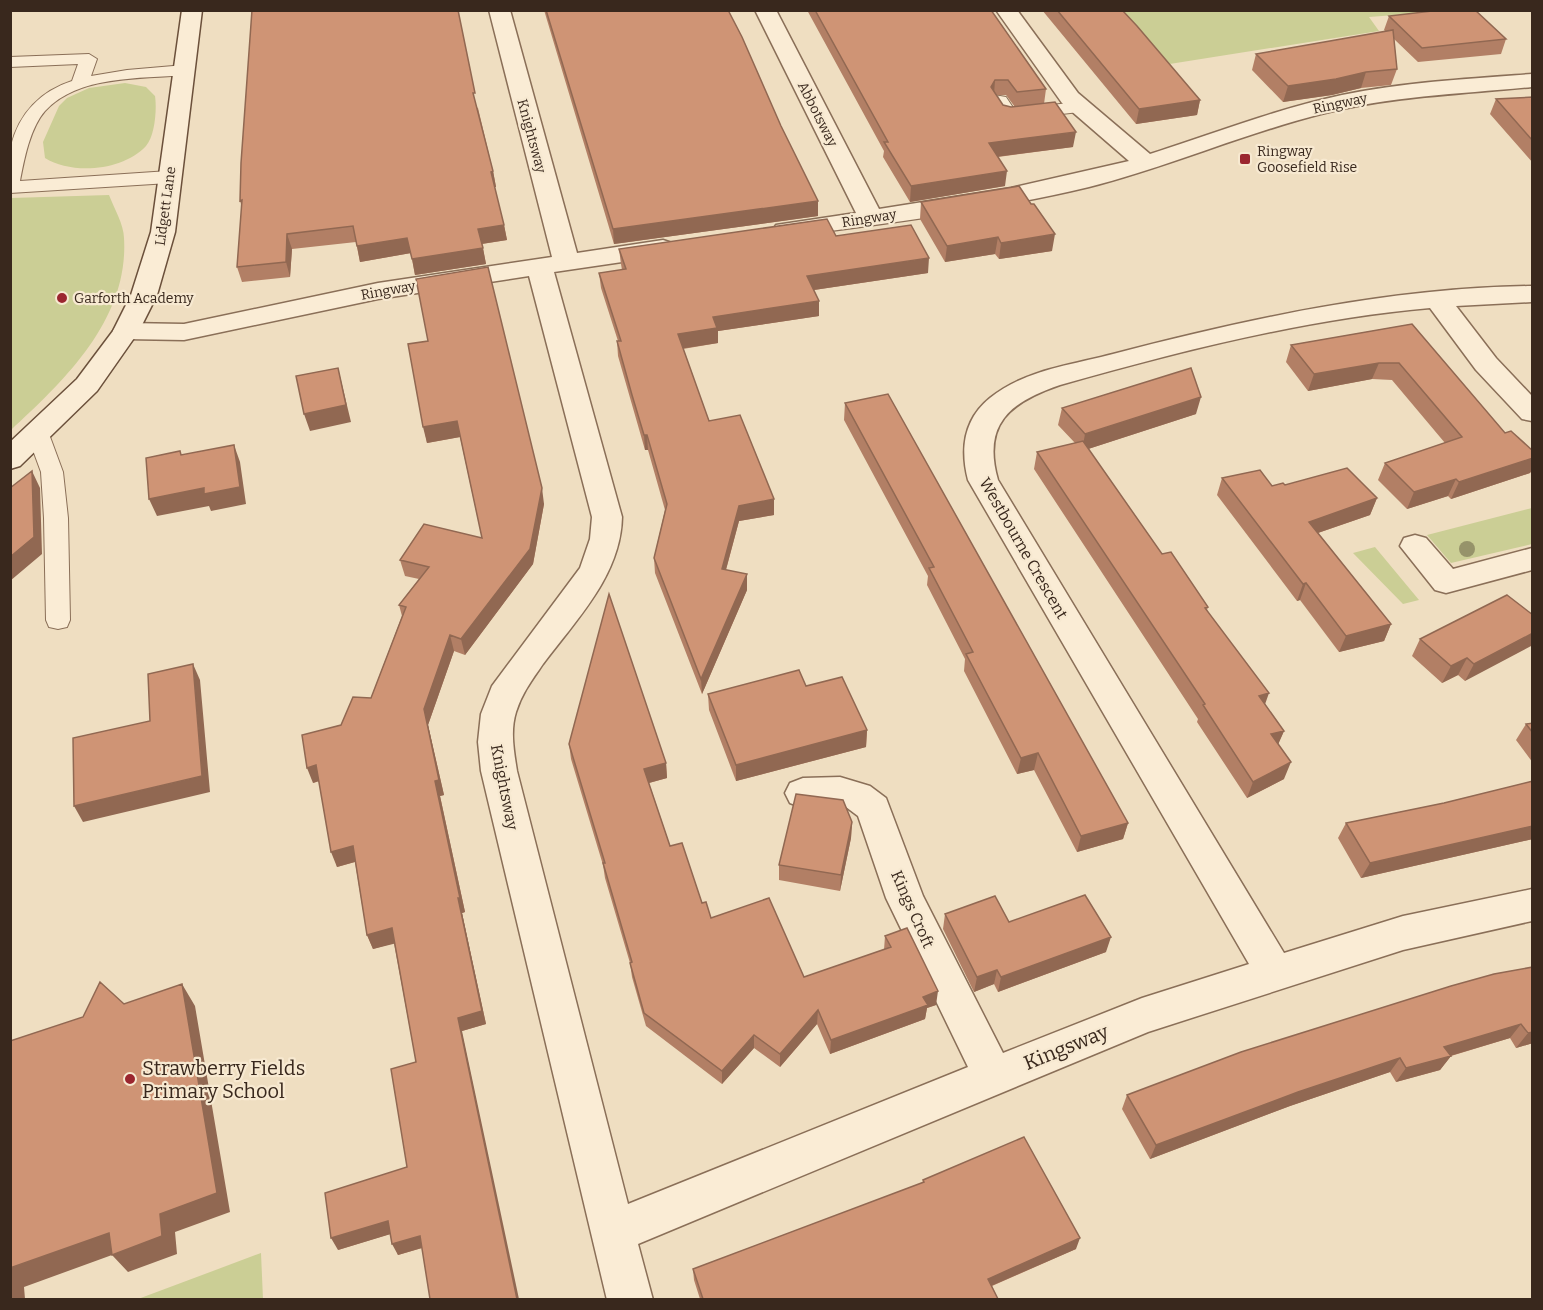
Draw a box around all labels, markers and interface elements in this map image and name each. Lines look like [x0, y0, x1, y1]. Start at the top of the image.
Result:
street label: Abbotsway [794, 79, 842, 150]
street label: Ringway [1311, 89, 1369, 118]
street label: Knightsway [513, 97, 550, 176]
place label: Ringway Goosefield Rise [1257, 143, 1357, 176]
marker: Ringway Goosefield Rise [1238, 152, 1252, 166]
street label: Lidgett Lane [152, 165, 179, 247]
street label: Ringway [840, 206, 898, 231]
street label: Ringway [359, 277, 417, 304]
place label: Garforth Academy [74, 290, 194, 307]
marker: Garforth Academy [55, 291, 69, 305]
street label: Westbourne Crescent [975, 474, 1072, 623]
street label: Knightsway [487, 743, 522, 832]
street label: Kings Croft [887, 867, 938, 951]
street label: Kingsway [1020, 1019, 1112, 1075]
place label: Strawberry Fields Primary School [142, 1056, 305, 1103]
marker: Strawberry Fields Primary School [123, 1072, 137, 1086]

